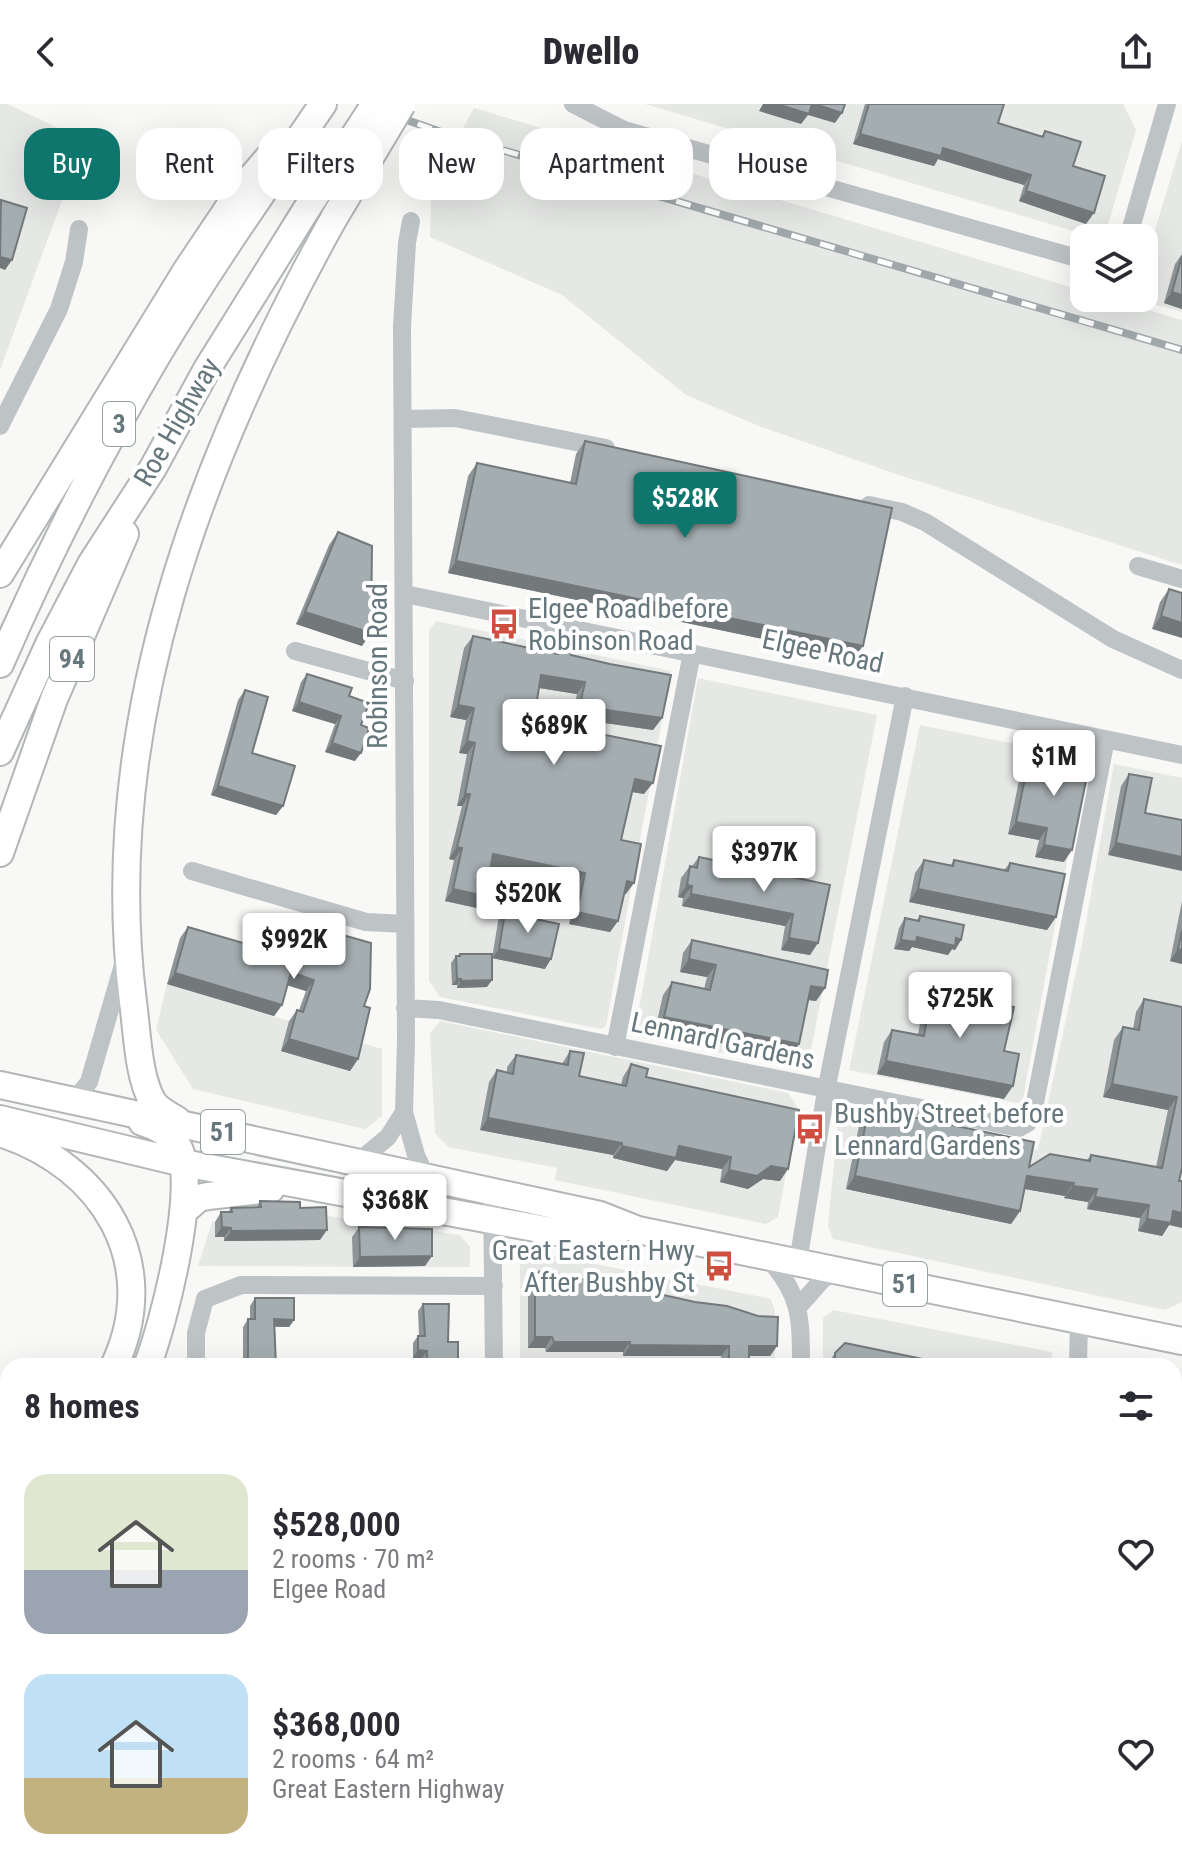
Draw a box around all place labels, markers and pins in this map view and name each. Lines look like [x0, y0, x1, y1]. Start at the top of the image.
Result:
pin: $528K [629, 472, 741, 540]
place label: Elgee Road before Robinson Road [528, 592, 729, 657]
bus stop icon: Elgee Road before Robinson Road [487, 607, 521, 641]
pin: $689K [498, 699, 610, 767]
pin: $1M [1015, 730, 1093, 798]
pin: $397K [708, 826, 820, 894]
pin: $520K [472, 867, 584, 935]
pin: $992K [238, 913, 350, 981]
pin: $725K [904, 972, 1016, 1040]
place label: Bushby Street before Lennard Gardens [834, 1097, 1064, 1162]
bus stop icon: Bushby Street before Lennard Gardens [793, 1112, 827, 1146]
pin: $368K [339, 1174, 451, 1242]
place label: Great Eastern Hwy After Bushby St [492, 1234, 695, 1299]
bus stop icon: Great Eastern Hwy After Bushby St [702, 1249, 736, 1283]

